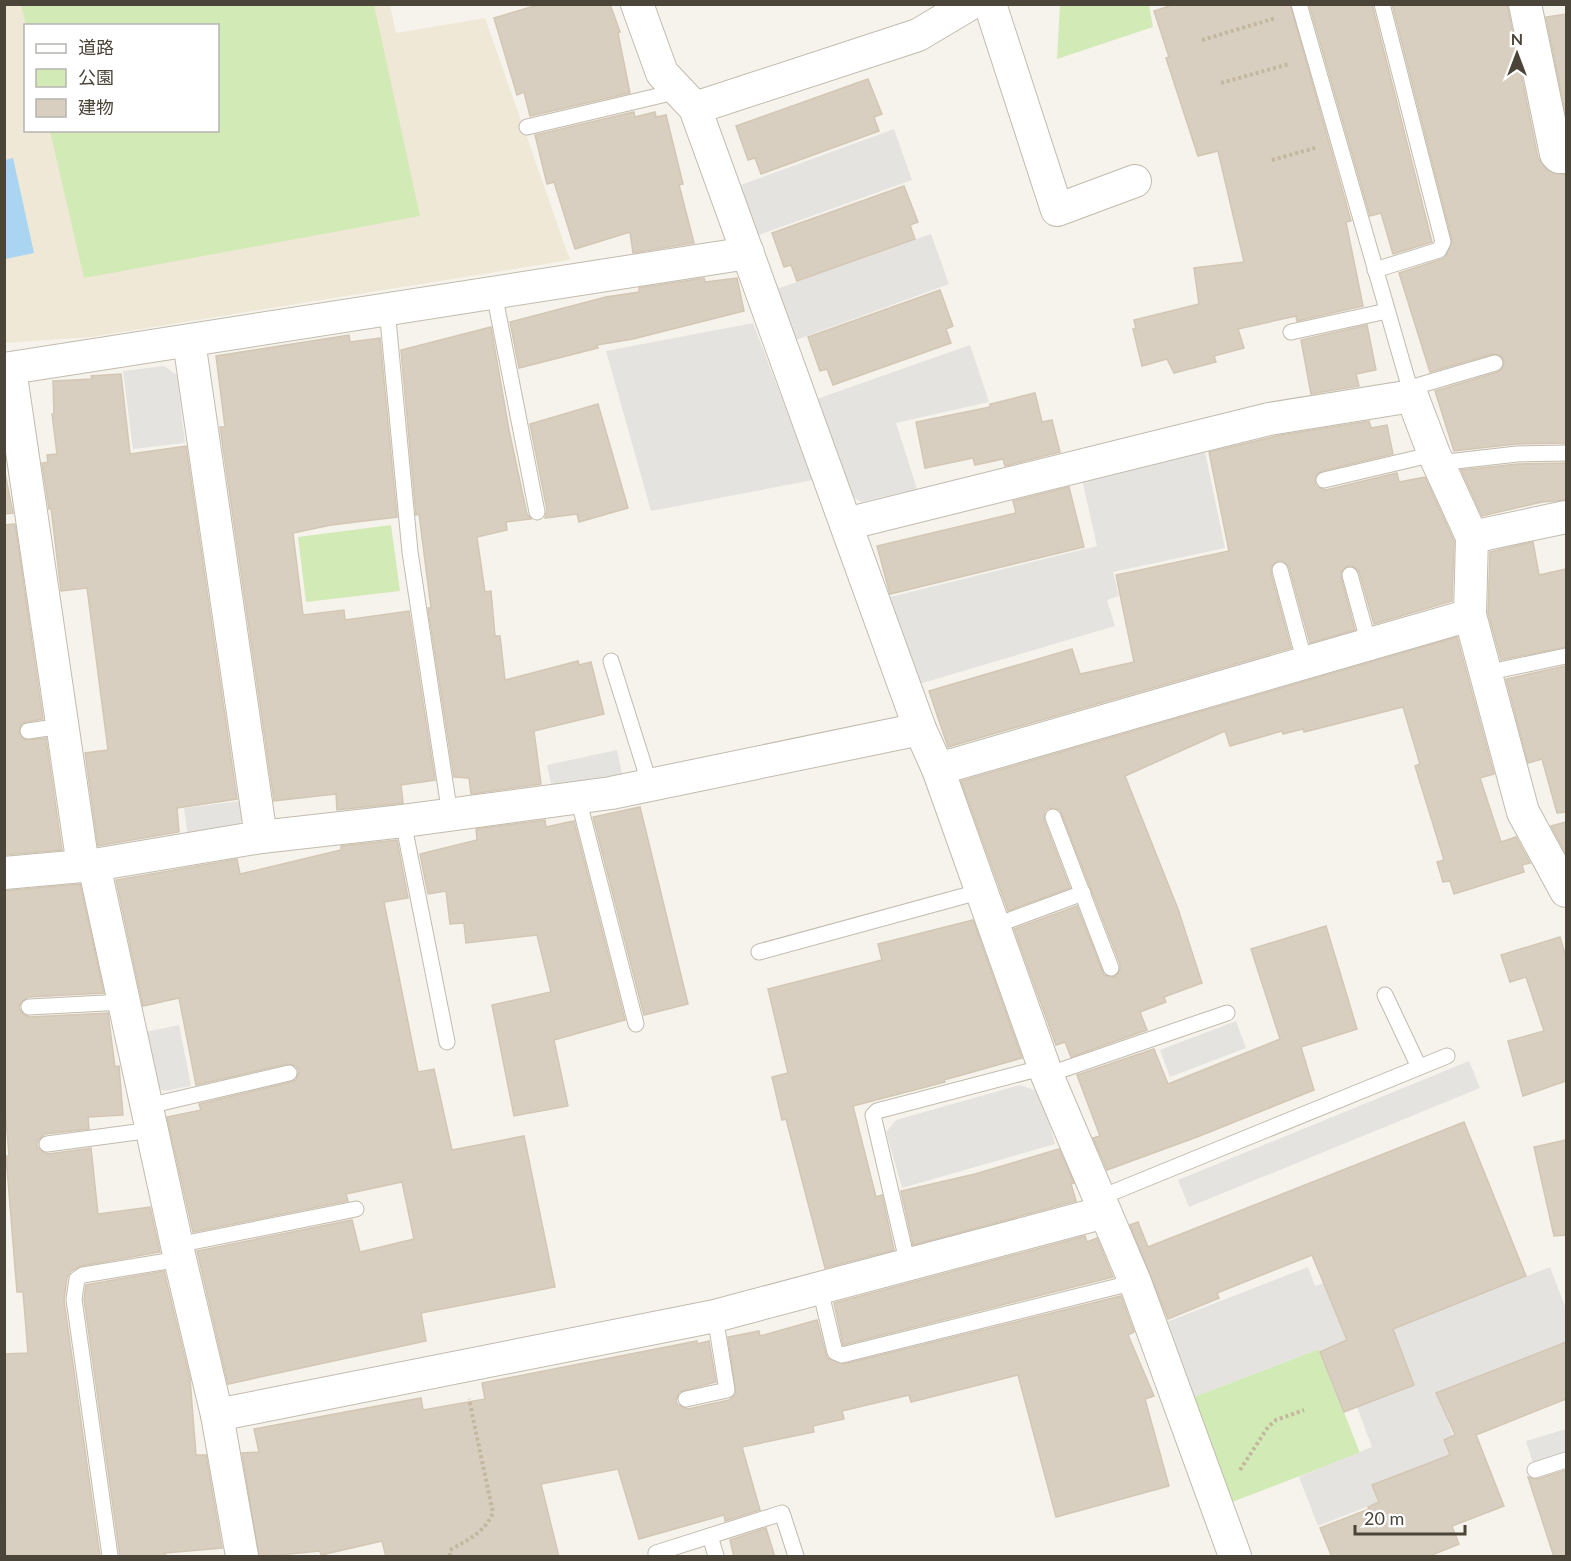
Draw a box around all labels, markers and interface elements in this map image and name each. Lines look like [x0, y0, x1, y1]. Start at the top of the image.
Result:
legend [24, 24, 219, 132]
north arrow [1487, 24, 1547, 84]
text: N [1511, 29, 1523, 48]
text: 道路 [78, 36, 114, 58]
text: 公園 [78, 66, 114, 88]
text: 建物 [78, 96, 114, 118]
scale bar [1355, 1498, 1464, 1536]
text: 20 m [1364, 1507, 1404, 1529]

